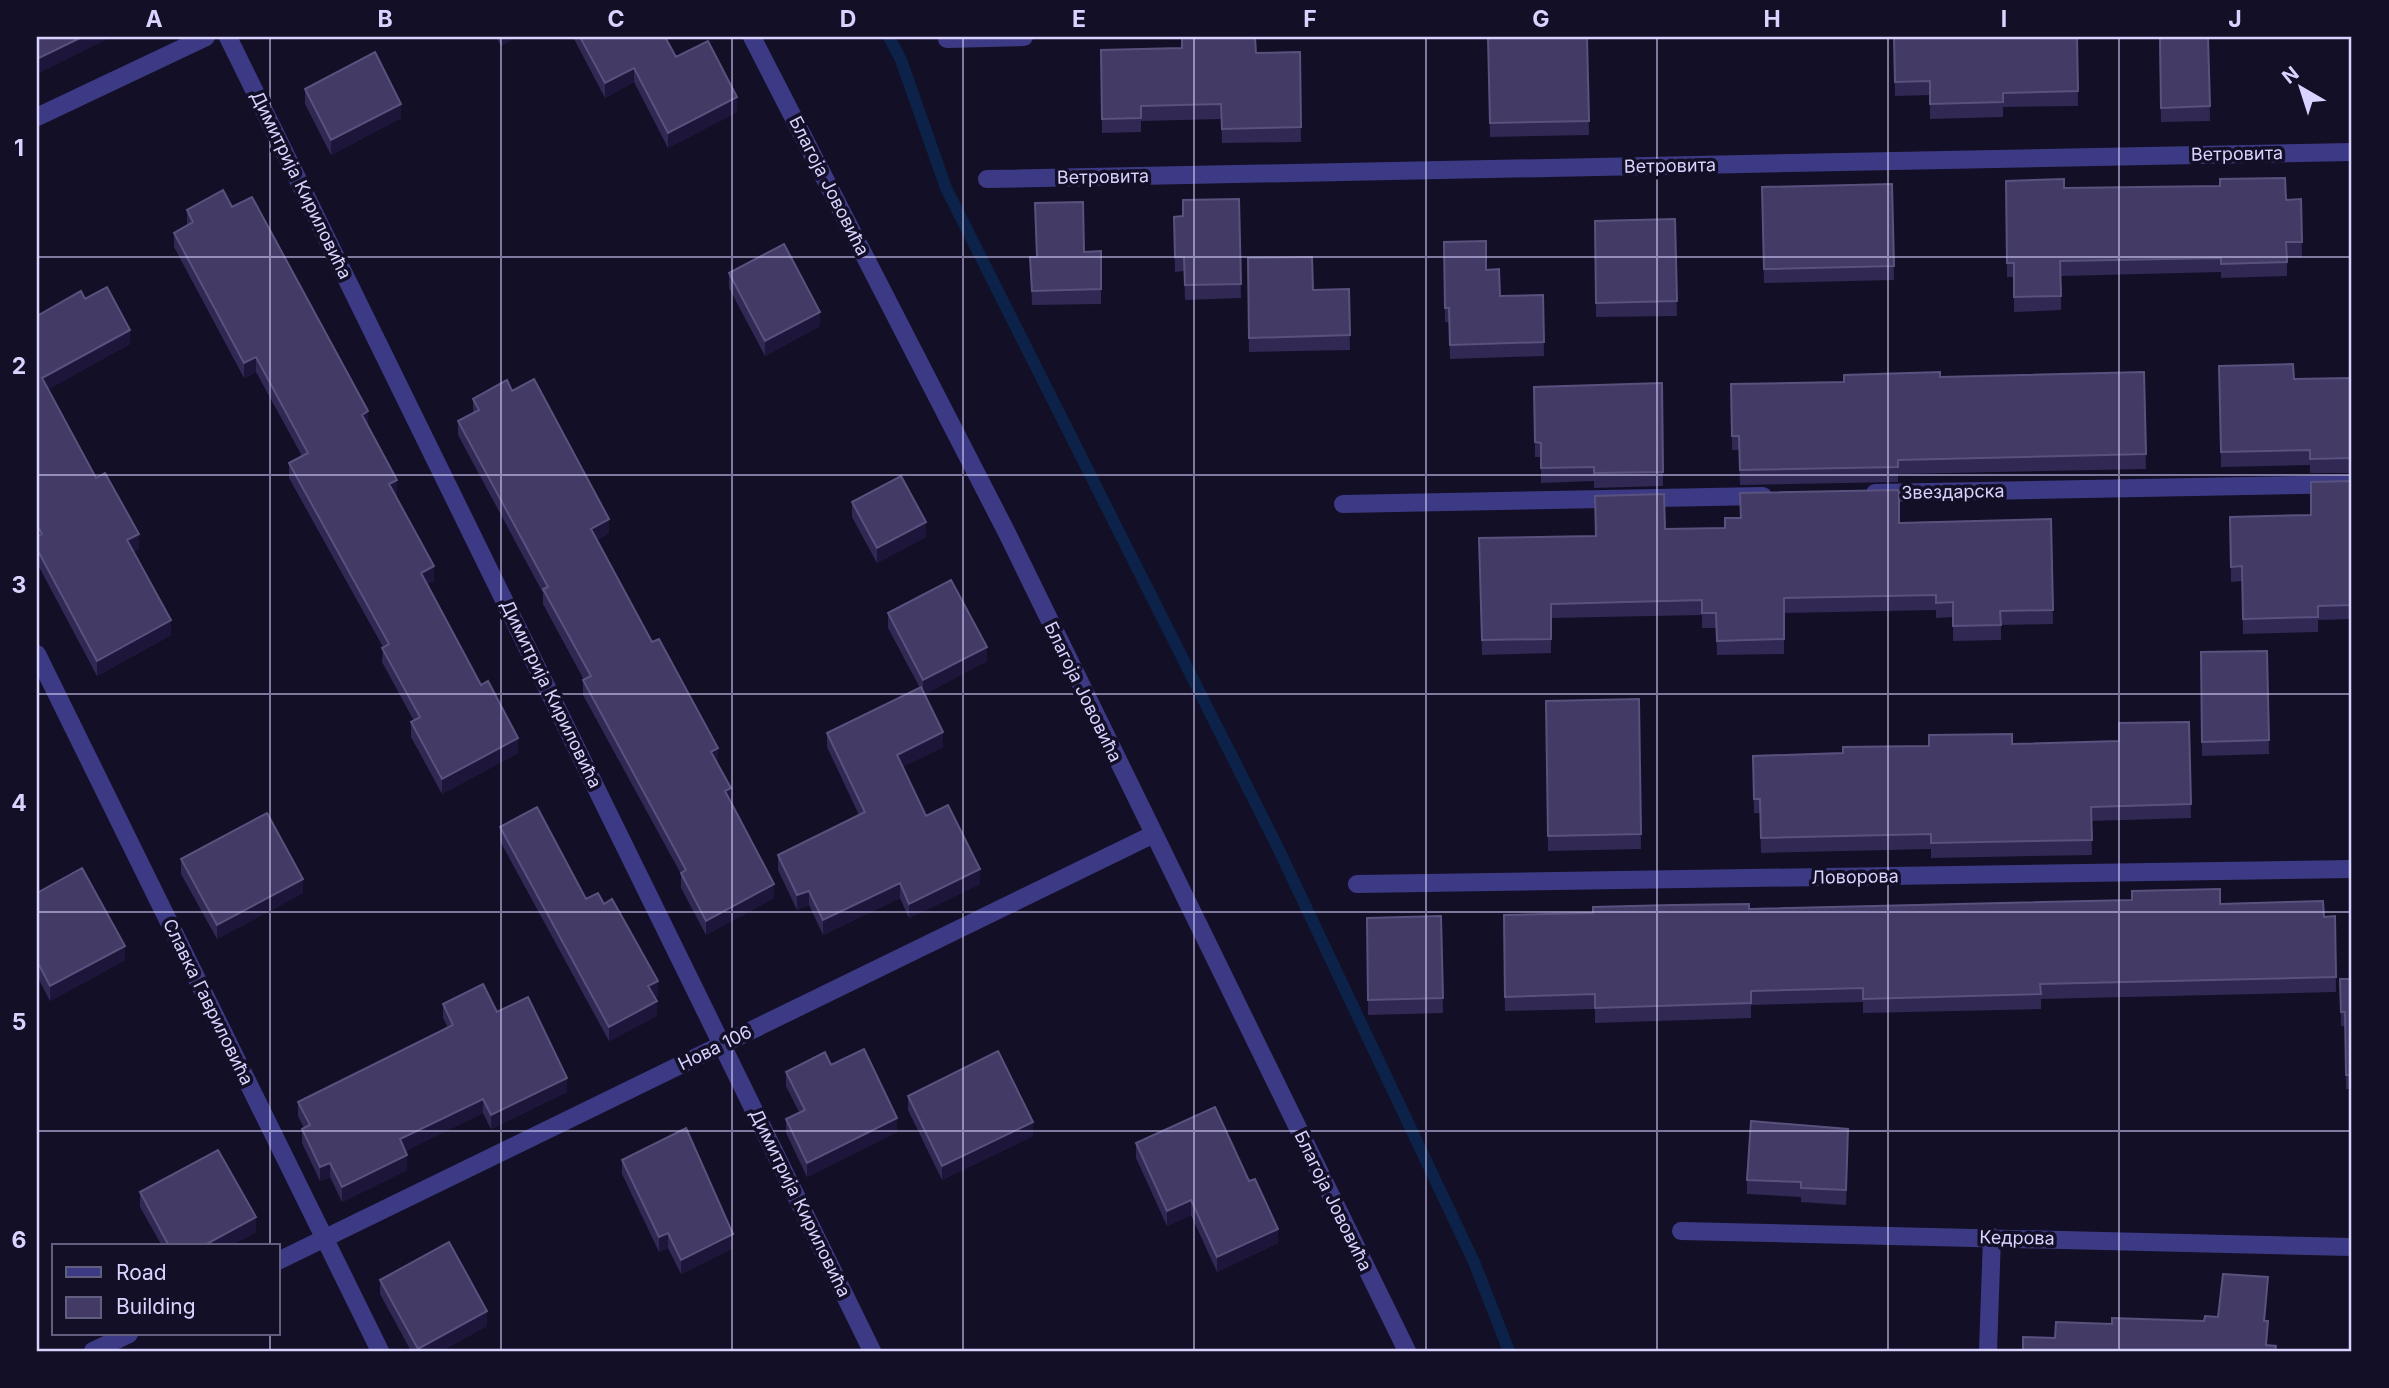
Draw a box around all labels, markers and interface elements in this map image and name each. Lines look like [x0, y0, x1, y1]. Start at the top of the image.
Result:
text: A [145, 5, 163, 33]
text: B [377, 5, 393, 33]
text: C [607, 5, 625, 33]
text: D [840, 5, 856, 33]
text: E [1072, 5, 1086, 33]
text: F [1303, 5, 1317, 33]
text: G [1532, 5, 1550, 33]
text: H [1763, 5, 1781, 33]
text: I [2001, 5, 2007, 33]
text: J [2228, 5, 2242, 33]
north arrow [2266, 52, 2336, 122]
text: N [2278, 62, 2303, 89]
street label: Димитрија Кириловића [247, 87, 356, 282]
street label: Благоја Јововића [785, 113, 874, 259]
text: 1 [14, 134, 24, 162]
street label: Ветровита [2191, 142, 2283, 165]
street label: Ветровита [1624, 154, 1716, 177]
street label: Ветровита [1057, 165, 1149, 188]
text: 2 [12, 352, 26, 380]
street label: Звездарска [1901, 480, 2005, 503]
text: 3 [12, 571, 26, 599]
street label: Димитрија Кириловића [497, 596, 606, 791]
street label: Благоја Јововића [1040, 618, 1127, 765]
text: 4 [11, 789, 27, 817]
street label: Ловорова [1811, 865, 1899, 888]
street label: Славка Гавриловића [159, 915, 258, 1088]
text: 5 [12, 1008, 26, 1036]
street label: Нова 106 [675, 1021, 755, 1074]
street label: Димитрија Кириловића [746, 1105, 855, 1300]
street label: Благоја Јововића [1290, 1127, 1377, 1274]
text: 6 [12, 1226, 26, 1254]
street label: Кедрова [1979, 1226, 2055, 1249]
legend [52, 1244, 280, 1336]
text: Road [116, 1260, 167, 1285]
text: Building [116, 1294, 196, 1319]

